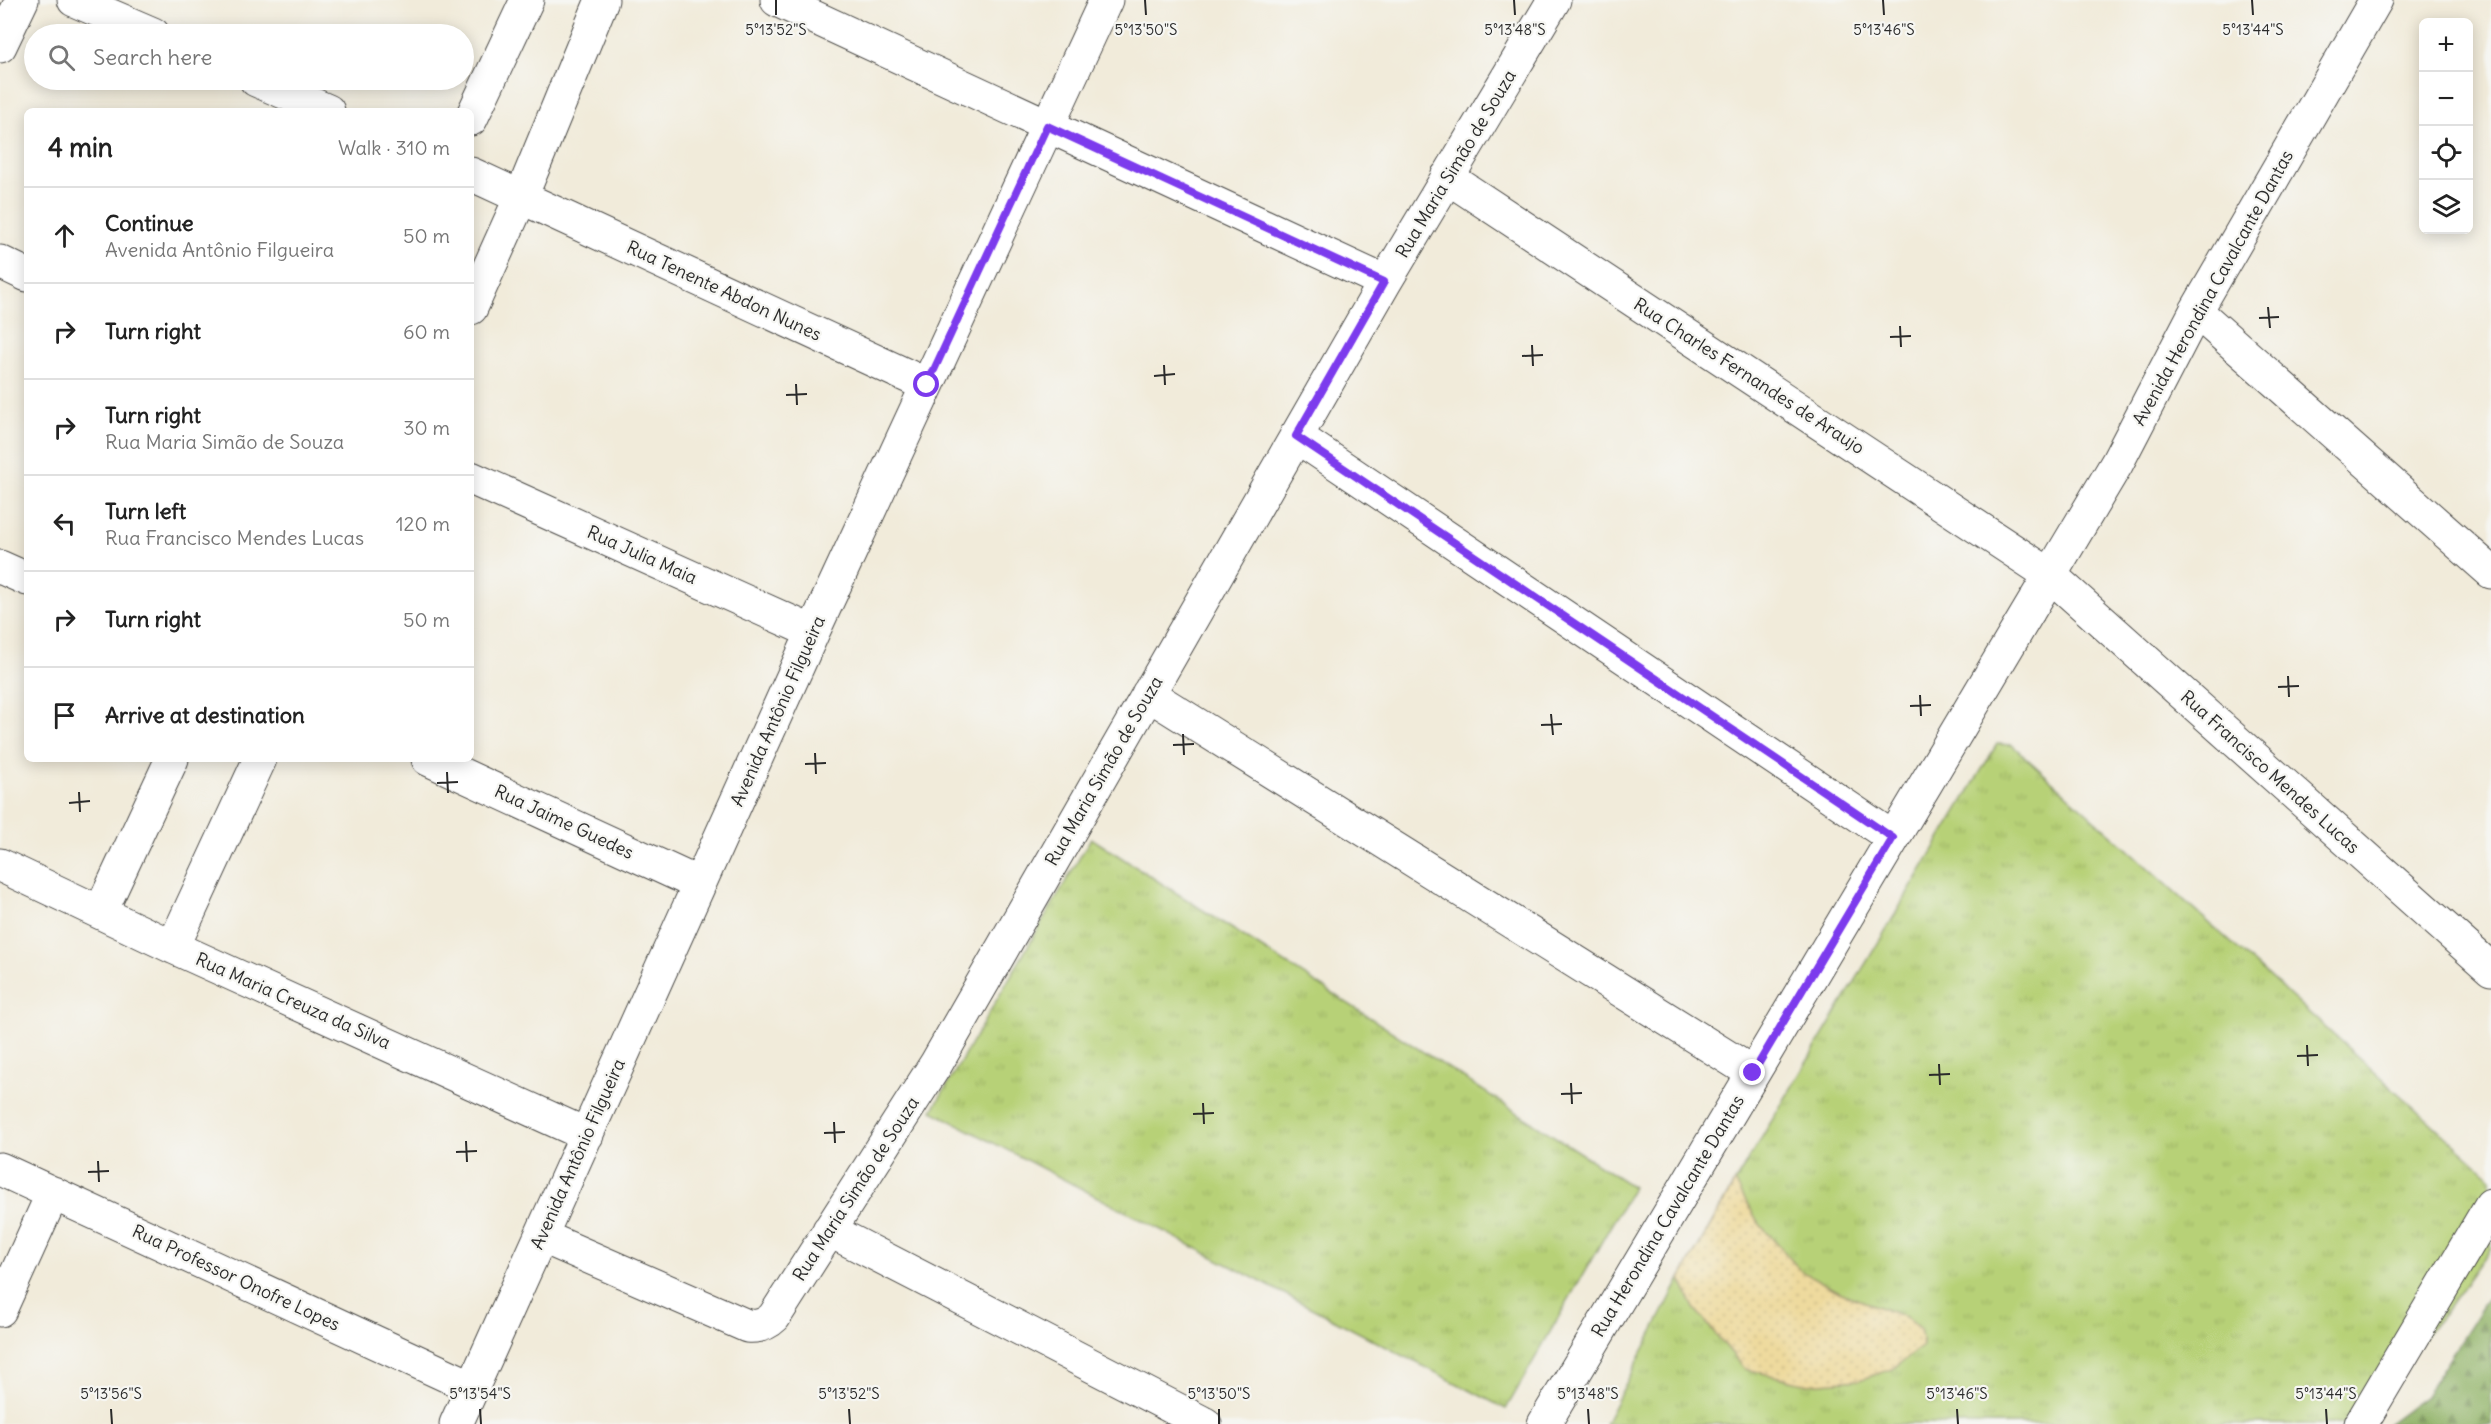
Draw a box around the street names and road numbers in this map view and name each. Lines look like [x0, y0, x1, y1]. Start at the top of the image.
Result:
street label: Rua Maria Simão de Souza [1390, 66, 1521, 262]
street label: Avenida Herondina Cavalcante Dantas [2127, 146, 2298, 430]
street label: Rua Tenente Abdon Nunes [623, 235, 825, 346]
street label: Rua Charles Fernandes de Araujo [1630, 292, 1869, 459]
street label: Rua Julia Maia [584, 520, 701, 589]
street label: Avenida Antônio Filgueira [725, 612, 830, 810]
street label: Rua Maria Simão de Souza [1040, 672, 1167, 870]
street label: Rua Francisco Mendes Lucas [2176, 685, 2365, 858]
street label: Rua Jaime Guedes [491, 779, 638, 864]
street label: Rua Maria Creuza da Silva [192, 947, 394, 1054]
street label: Avenida Antônio Filgueira [525, 1055, 630, 1253]
street label: Rua Herondina Cavalcante Dantas [1586, 1091, 1749, 1341]
street label: Rua Maria Simão de Souza [787, 1092, 924, 1285]
street label: Rua Professor Onofre Lopes [129, 1219, 344, 1336]

